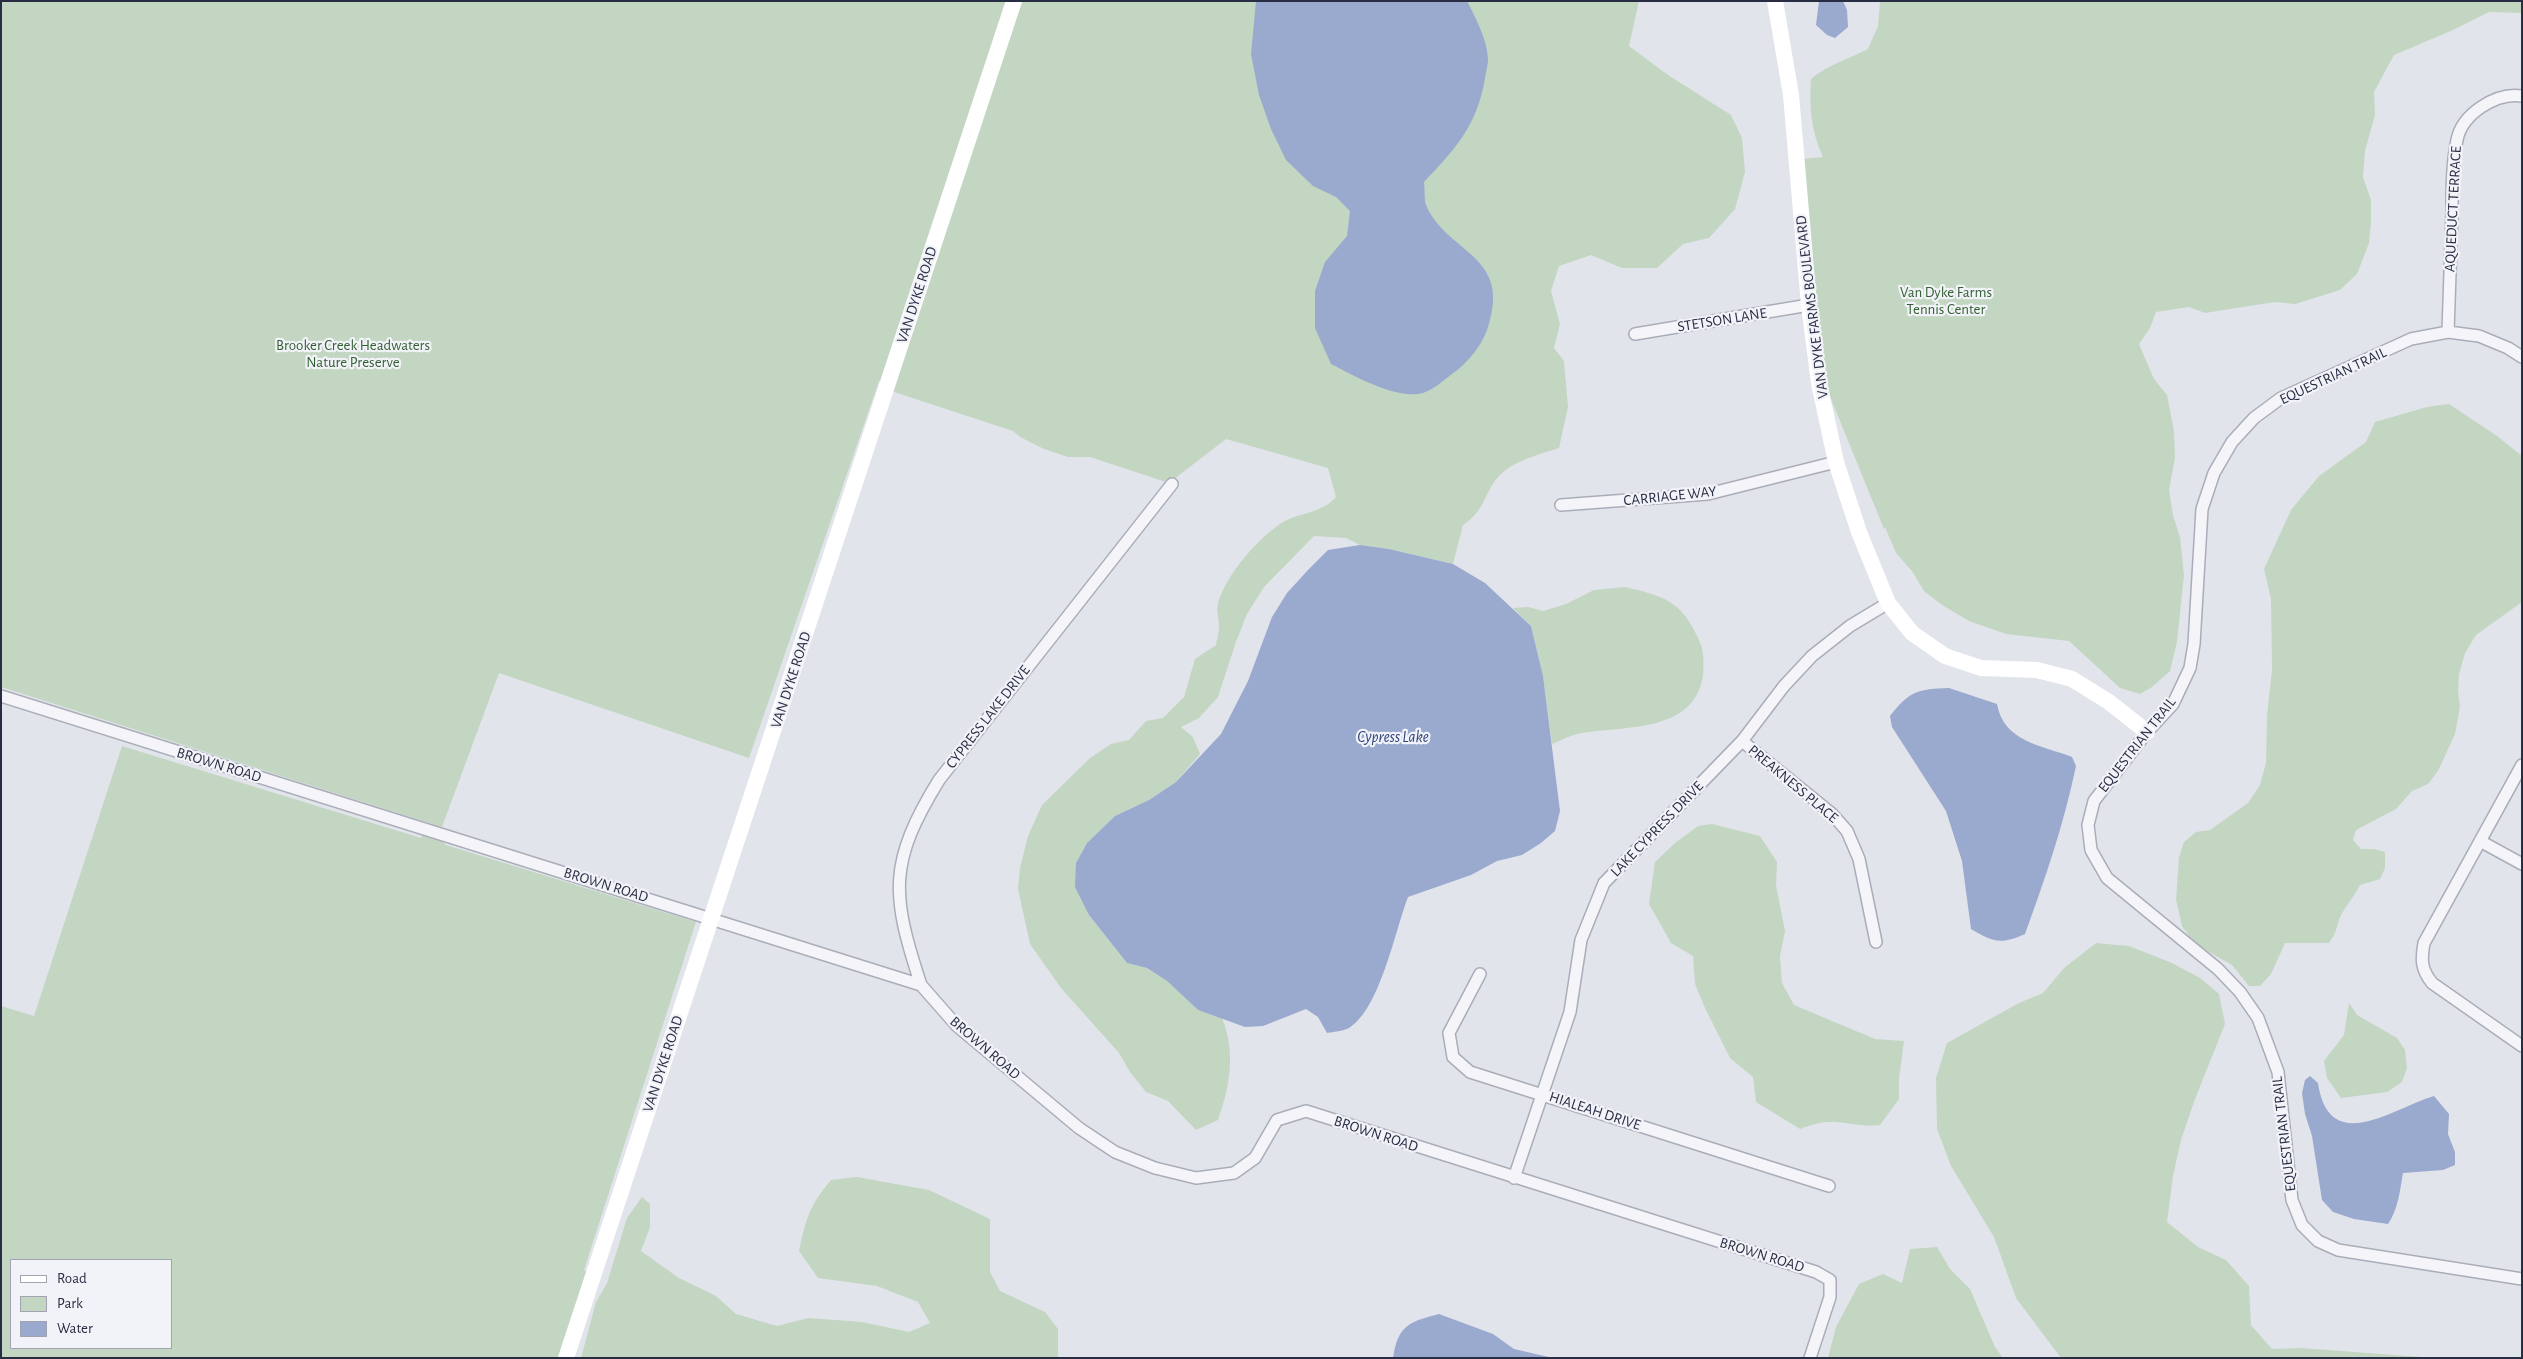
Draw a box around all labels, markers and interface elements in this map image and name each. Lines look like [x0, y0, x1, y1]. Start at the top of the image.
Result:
street label: AQUEDUCT TERRACE [2441, 146, 2465, 272]
street label: VAN DYKE FARMS BOULEVARD [1792, 214, 1832, 400]
street label: VAN DYKE ROAD [893, 244, 941, 346]
park label: Van Dyke Farms Tennis Center [1900, 283, 1992, 318]
street label: STETSON LANE [1676, 304, 1768, 336]
park label: Brooker Creek Headwaters Nature Preserve [276, 336, 430, 371]
street label: EQUESTRIAN TRAIL [2277, 343, 2389, 409]
street label: CARRIAGE WAY [1623, 482, 1717, 510]
street label: VAN DYKE ROAD [767, 629, 815, 731]
street label: CYPRESS LAKE DRIVE [942, 662, 1034, 772]
street label: EQUESTRIAN TRAIL [2094, 694, 2180, 796]
water label: Cypress Lake [1357, 727, 1429, 747]
street label: PREAKNESS PLACE [1744, 741, 1842, 827]
street label: BROWN ROAD [175, 744, 263, 786]
street label: LAKE CYPRESS DRIVE [1607, 777, 1707, 881]
street label: BROWN ROAD [562, 864, 650, 906]
street label: VAN DYKE ROAD [639, 1013, 687, 1115]
street label: BROWN ROAD [946, 1013, 1024, 1083]
street label: EQUESTRIAN TRAIL [2268, 1075, 2300, 1193]
street label: HIALEAH DRIVE [1547, 1088, 1643, 1134]
street label: BROWN ROAD [1332, 1112, 1420, 1156]
street label: BROWN ROAD [1718, 1234, 1806, 1276]
legend [10, 1259, 172, 1349]
text: Road [57, 1271, 87, 1286]
text: Park [57, 1296, 83, 1311]
text: Water [57, 1321, 93, 1336]

